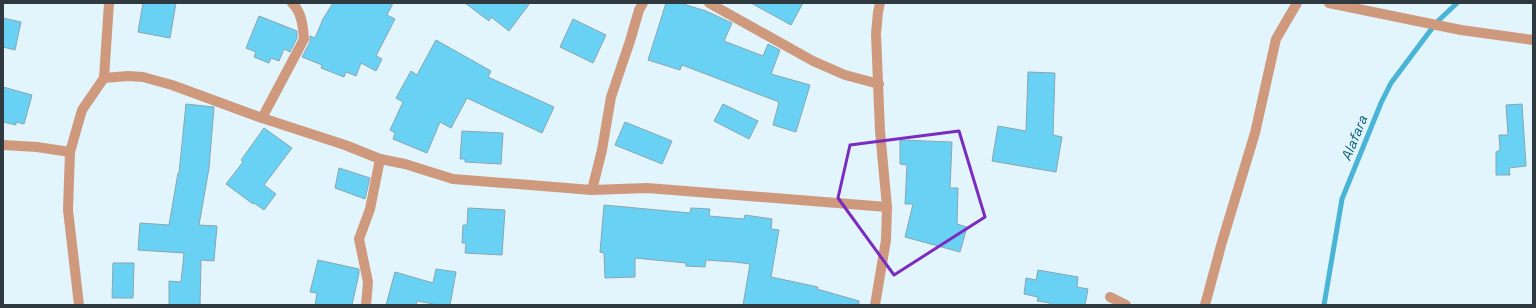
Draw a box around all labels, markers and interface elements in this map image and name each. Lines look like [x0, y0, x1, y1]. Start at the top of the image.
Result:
water label: Alafara [1337, 112, 1372, 163]

